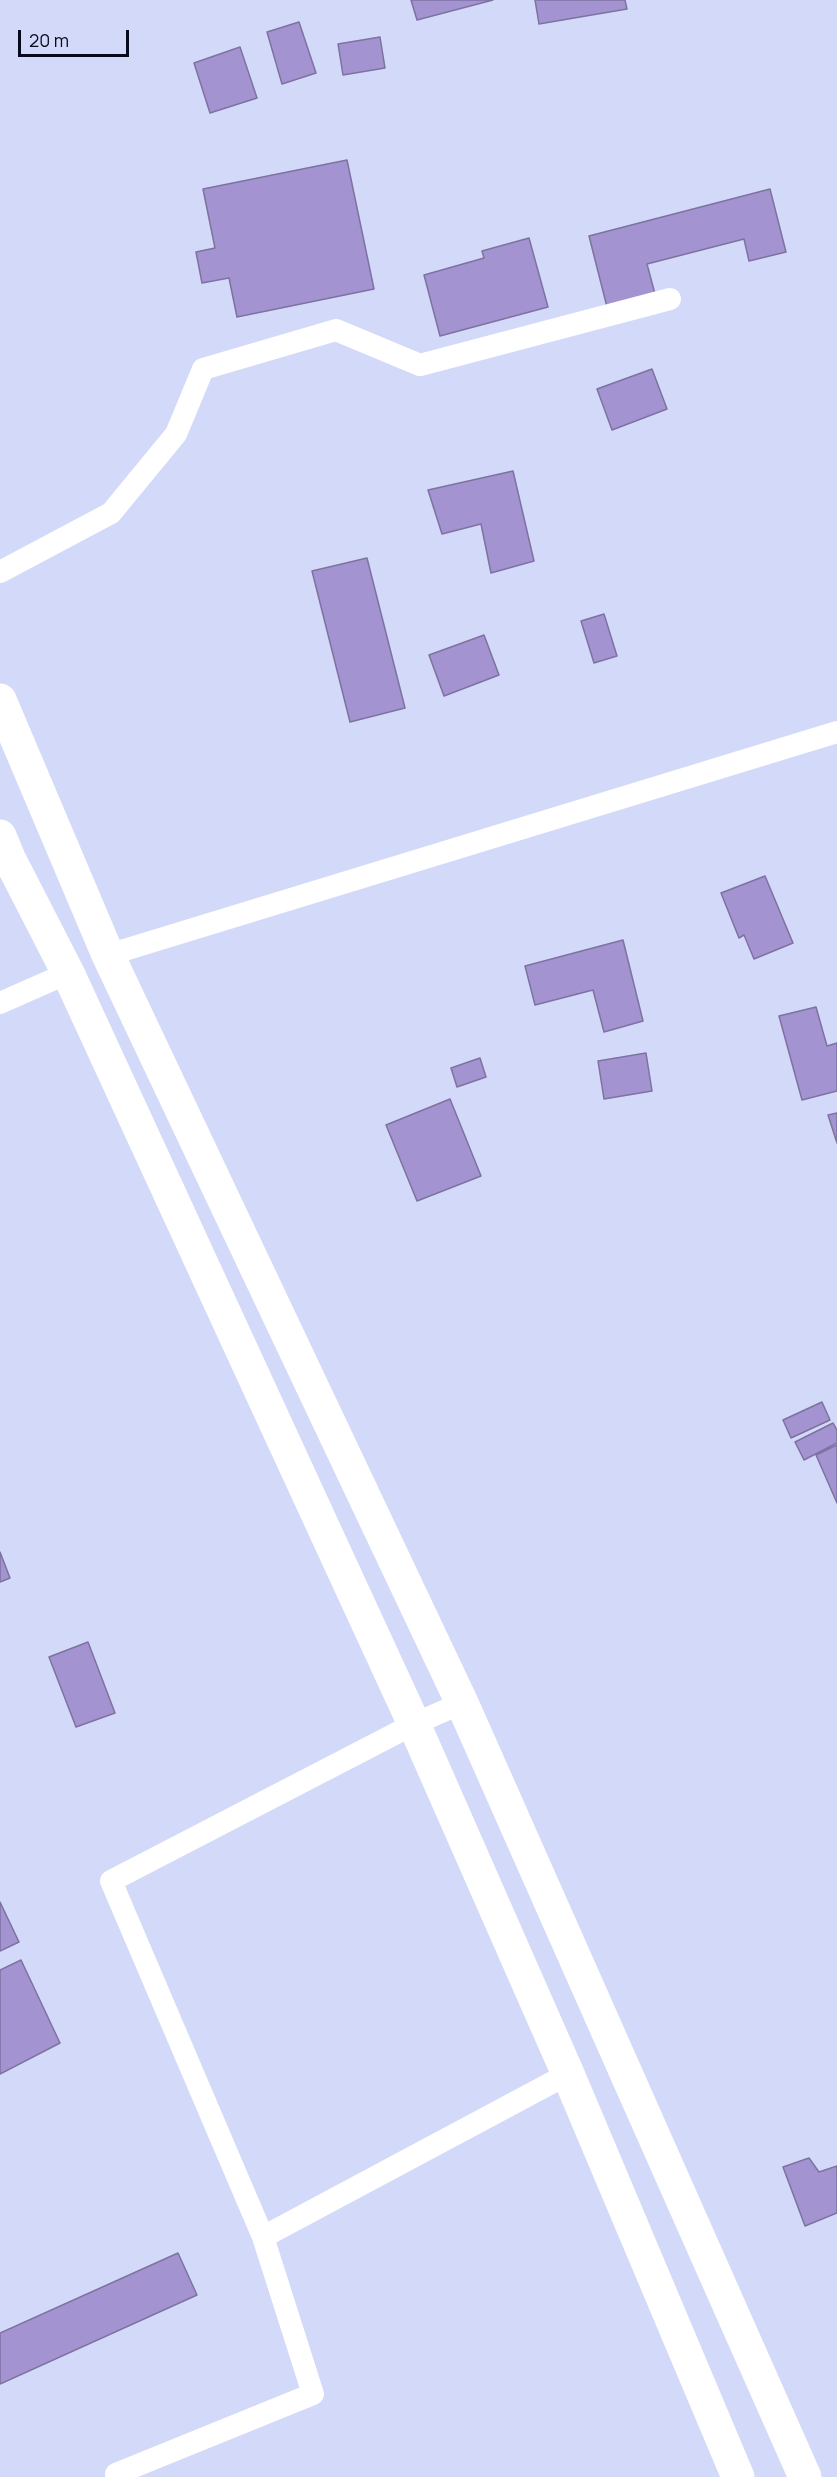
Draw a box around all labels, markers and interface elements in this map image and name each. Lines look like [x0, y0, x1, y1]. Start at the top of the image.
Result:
scale bar [21, 18, 132, 56]
text: 20 m [29, 28, 69, 52]

